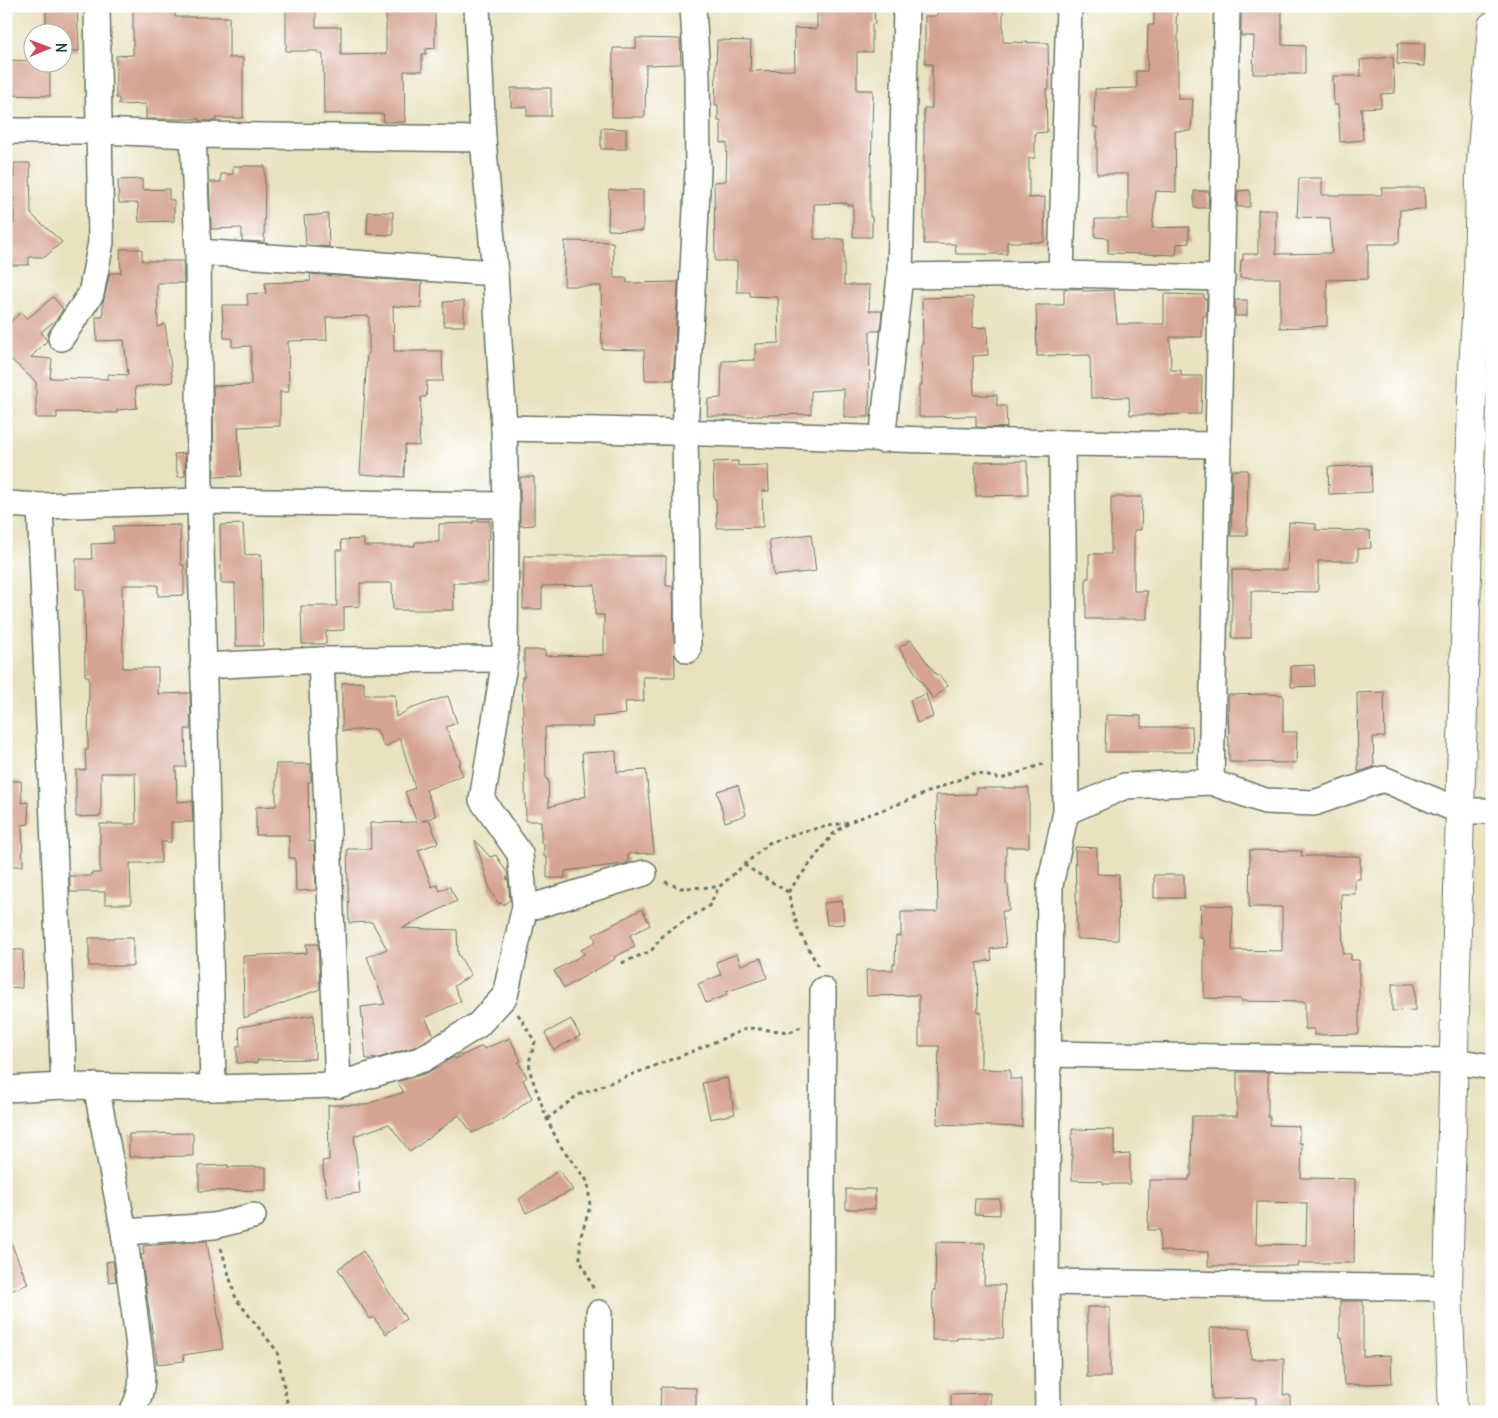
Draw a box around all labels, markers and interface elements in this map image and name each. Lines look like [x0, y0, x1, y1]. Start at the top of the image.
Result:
north arrow [22, 22, 72, 72]
text: N [52, 43, 70, 53]

